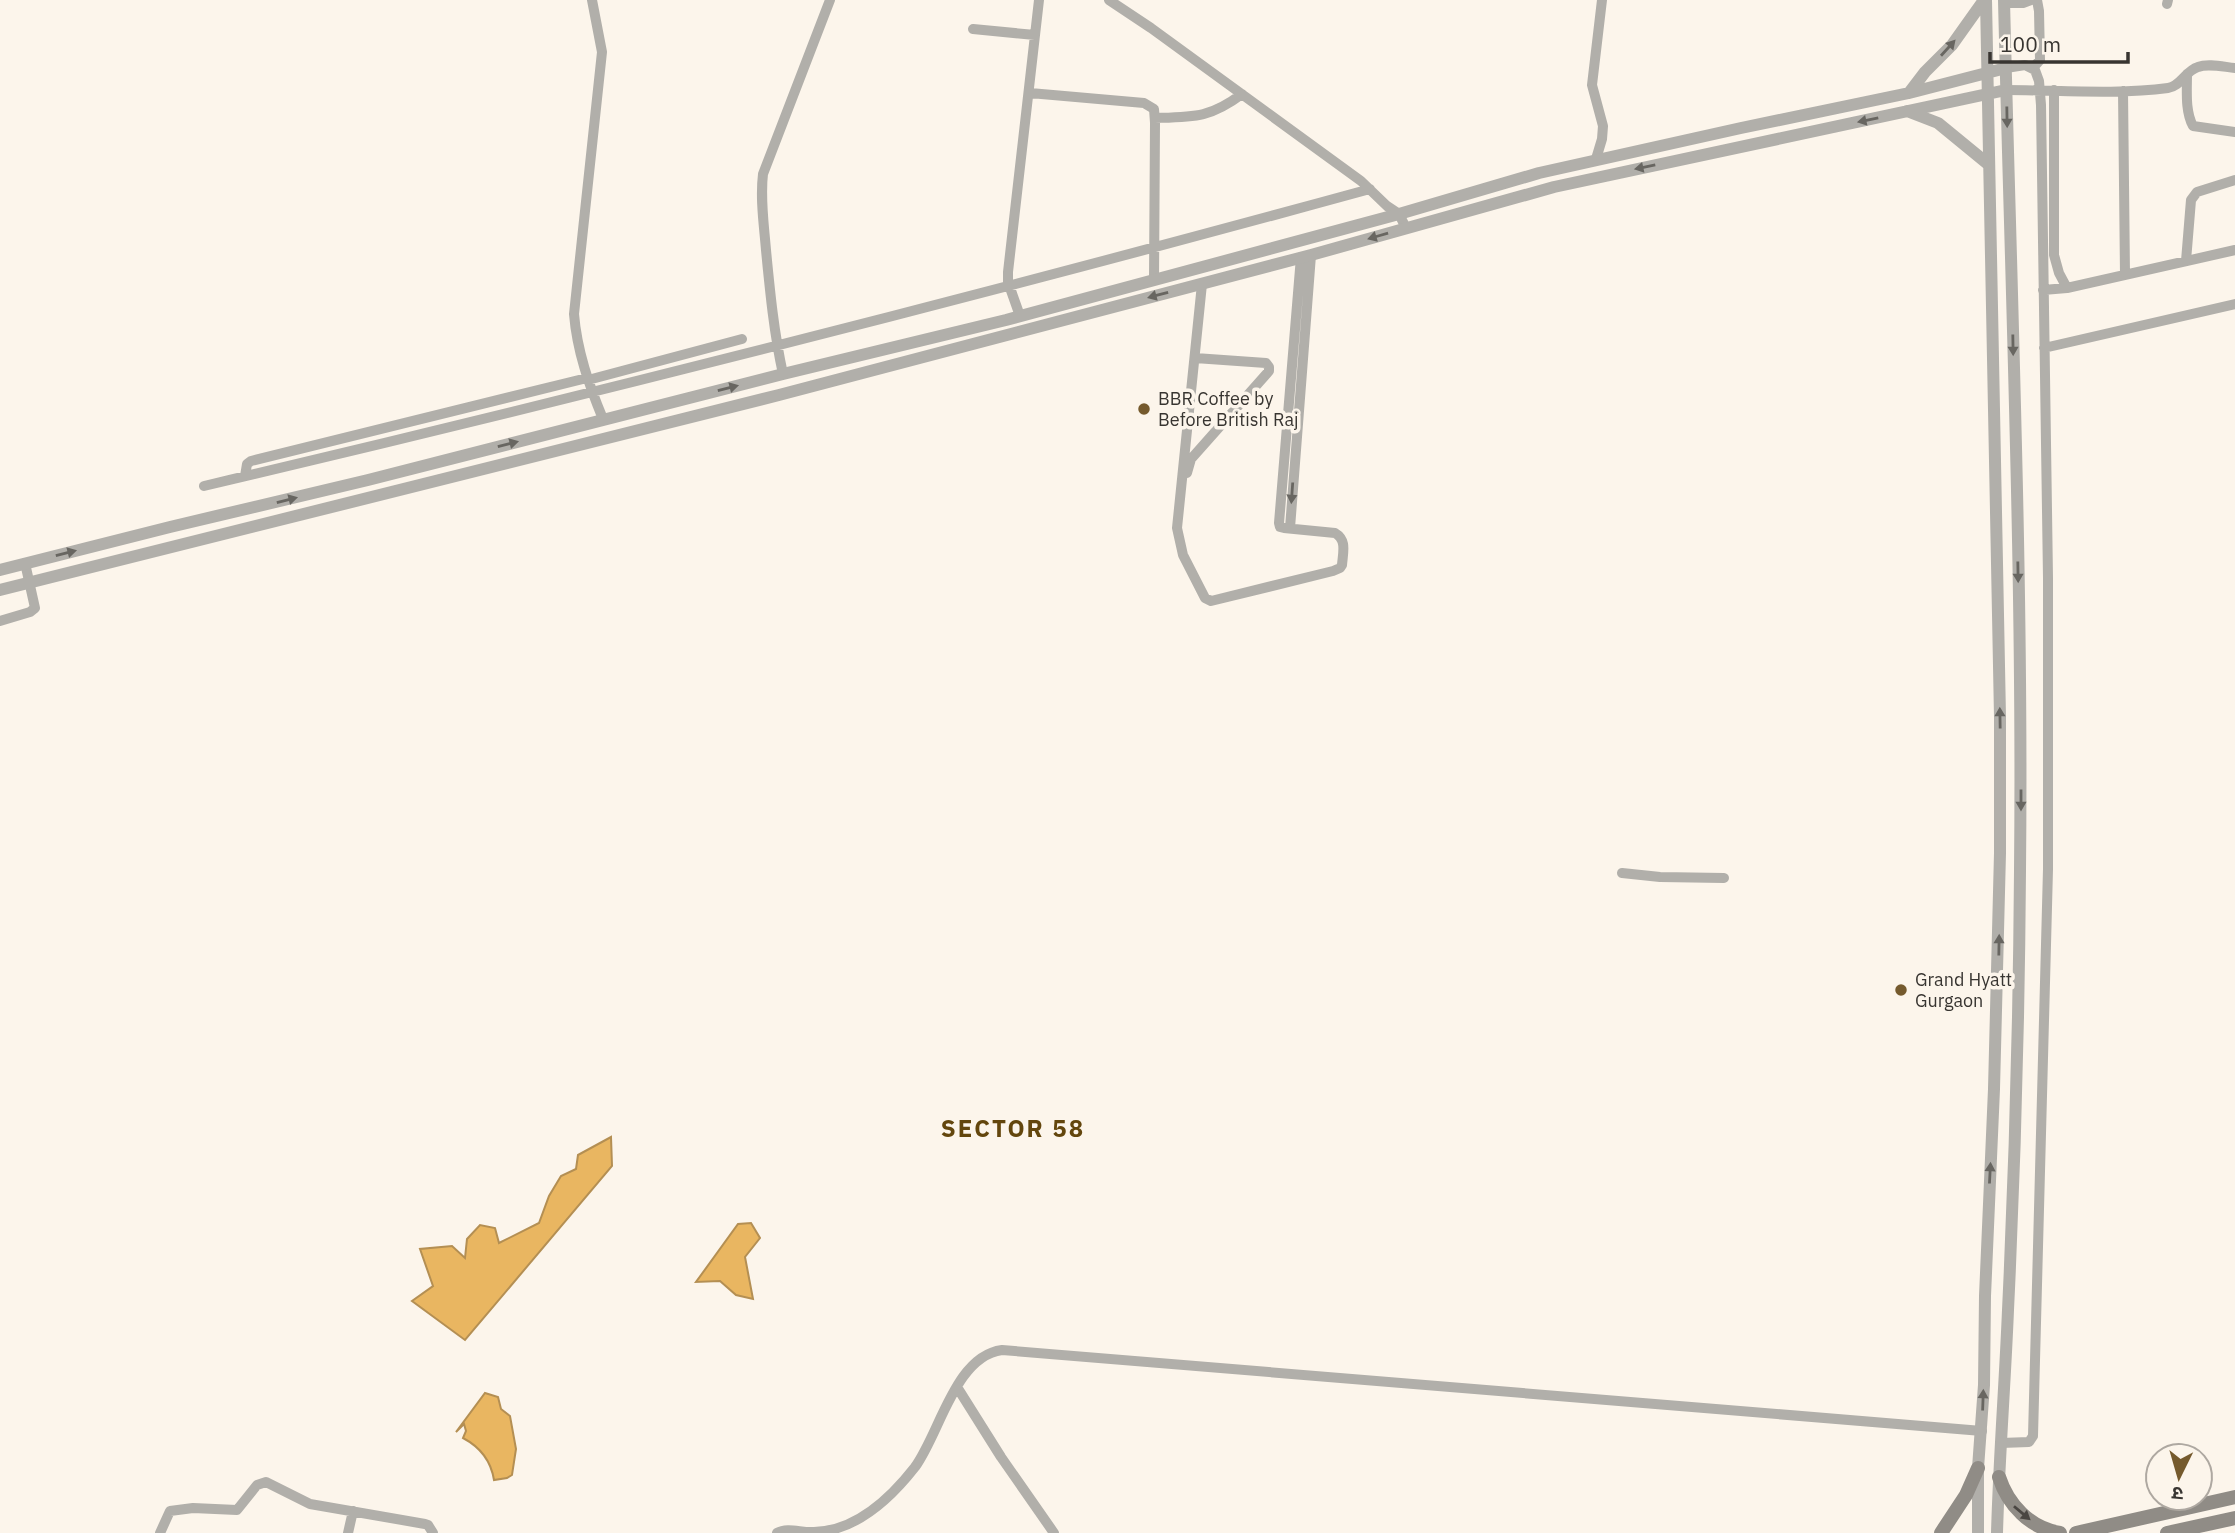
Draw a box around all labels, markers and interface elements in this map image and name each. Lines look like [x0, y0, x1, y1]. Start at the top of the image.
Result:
scale bar [1990, 21, 2128, 65]
text: 100 m [2000, 30, 2061, 58]
one-way arrow [1940, 39, 1956, 57]
one-way arrow [2001, 106, 2013, 128]
one-way arrow [1857, 114, 1879, 125]
one-way arrow [1634, 162, 1656, 173]
one-way arrow [1366, 231, 1388, 242]
one-way arrow [1147, 290, 1169, 301]
one-way arrow [2007, 334, 2018, 356]
one-way arrow [718, 382, 740, 393]
place label: BBR Coffee by Before British Raj [1158, 387, 1299, 431]
marker: BBR Coffee by Before British Raj [1136, 401, 1152, 417]
one-way arrow [497, 438, 519, 449]
one-way arrow [1286, 483, 1297, 505]
one-way arrow [276, 494, 298, 505]
one-way arrow [55, 547, 77, 558]
one-way arrow [2012, 561, 2024, 583]
one-way arrow [1994, 707, 2006, 729]
one-way arrow [2015, 789, 2027, 811]
one-way arrow [1993, 934, 2004, 956]
place label: Grand Hyatt Gurgaon [1915, 968, 2012, 1012]
marker: Grand Hyatt Gurgaon [1893, 982, 1909, 998]
district label: SECTOR 58 [941, 1112, 1085, 1144]
one-way arrow [1985, 1162, 1996, 1184]
one-way arrow [1978, 1389, 1989, 1411]
north arrow [2144, 1442, 2214, 1512]
text: उ [2170, 1481, 2184, 1506]
one-way arrow [2014, 1505, 2031, 1520]

